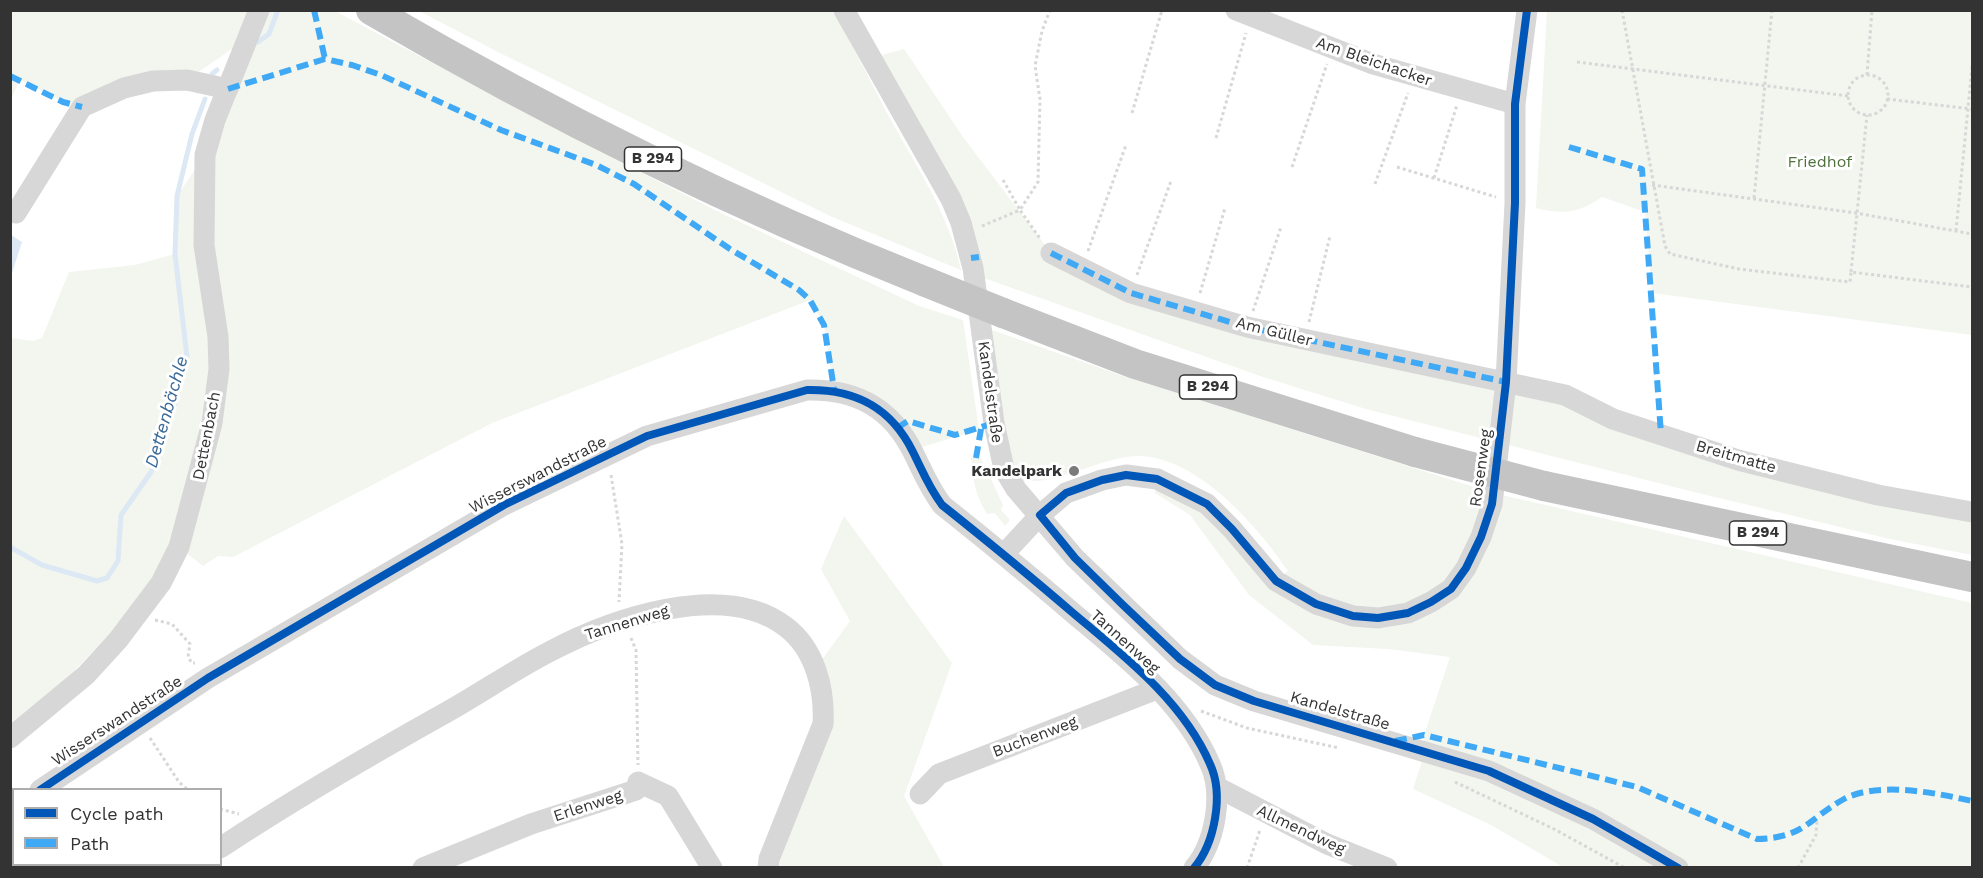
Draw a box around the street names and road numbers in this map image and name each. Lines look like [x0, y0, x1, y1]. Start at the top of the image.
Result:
street label: Am Bleichacker [1313, 33, 1435, 91]
road number: B 294 [624, 147, 682, 171]
street label: Am Güller [1234, 313, 1314, 351]
street label: Kandelstraße [973, 340, 1007, 444]
road number: B 294 [1180, 375, 1236, 399]
street label: Dettenbach [189, 390, 225, 482]
street label: Rosenweg [1466, 428, 1496, 508]
street label: Wisserswandstraße [466, 432, 610, 518]
street label: Breitmatte [1694, 436, 1778, 478]
road number: B 294 [1730, 521, 1786, 545]
street label: Tannenweg [583, 601, 671, 645]
street label: Tannenweg [1086, 606, 1164, 678]
street label: Wisserswandstraße [48, 672, 186, 770]
street label: Kandelstraße [1288, 688, 1392, 734]
street label: Buchenweg [990, 712, 1080, 762]
street label: Erlenweg [551, 786, 625, 826]
street label: Allmendweg [1254, 801, 1348, 859]

